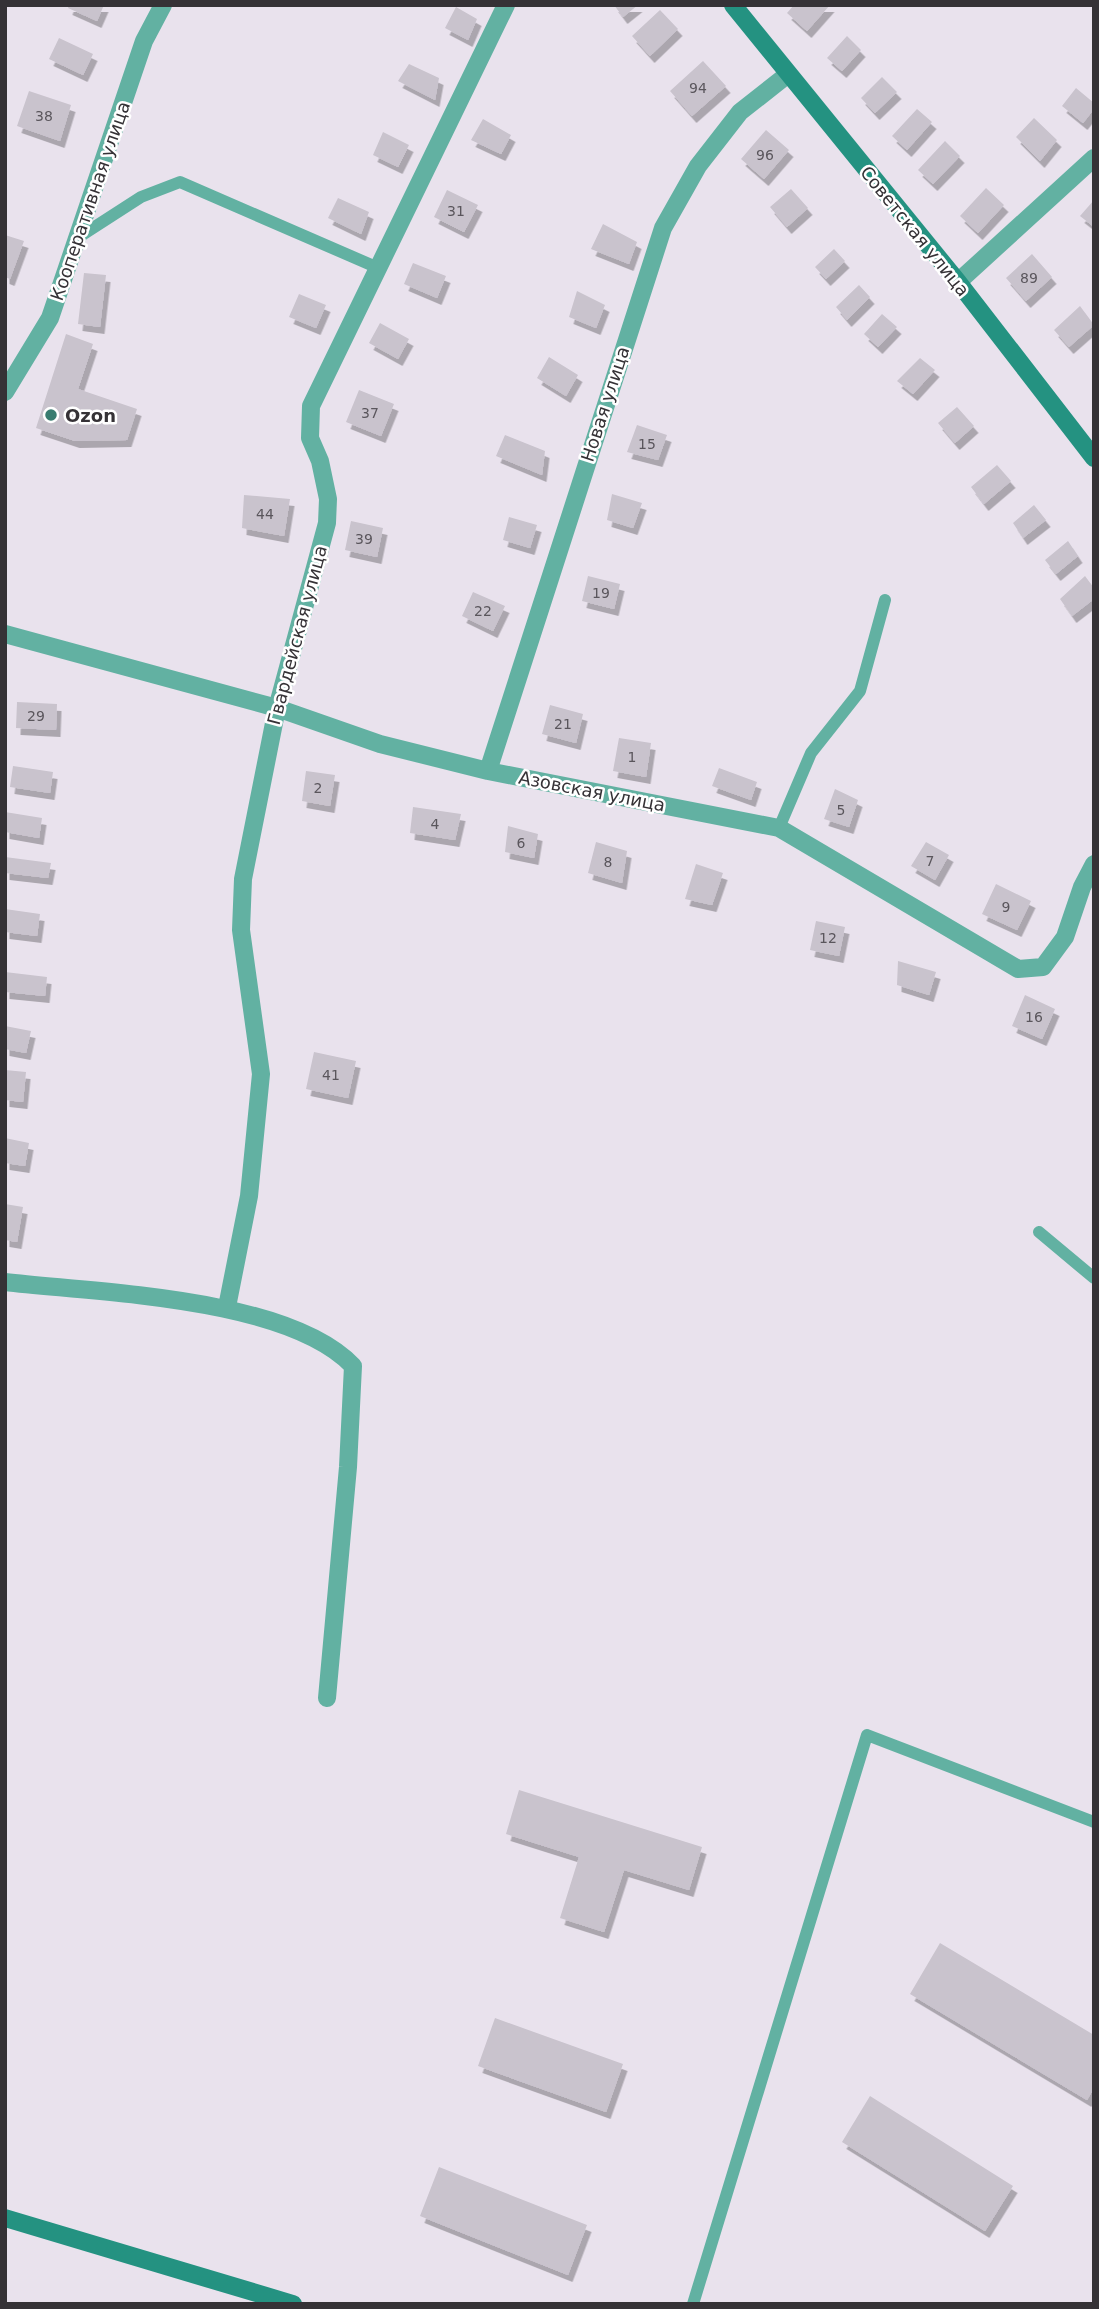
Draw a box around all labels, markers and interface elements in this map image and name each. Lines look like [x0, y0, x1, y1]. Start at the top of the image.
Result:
house number: 94 [689, 80, 707, 96]
street label: Кооперативная улица [46, 99, 134, 303]
house number: 38 [35, 108, 53, 124]
house number: 96 [756, 147, 774, 163]
street label: Советская улица [856, 162, 974, 300]
house number: 31 [447, 203, 465, 219]
house number: 89 [1020, 270, 1038, 286]
street label: Новая улица [576, 344, 634, 464]
place label: Ozon [65, 405, 116, 426]
house number: 37 [361, 405, 379, 421]
marker: Ozon [43, 407, 59, 423]
house number: 15 [638, 436, 656, 452]
house number: 44 [256, 506, 274, 522]
house number: 39 [355, 531, 373, 547]
street label: Гвардейская улица [263, 543, 331, 727]
house number: 19 [592, 585, 610, 601]
house number: 22 [474, 603, 492, 619]
house number: 29 [27, 708, 45, 724]
house number: 21 [554, 716, 572, 732]
house number: 1 [628, 749, 636, 765]
street label: Азовская улица [517, 766, 667, 816]
house number: 2 [314, 780, 322, 796]
house number: 5 [837, 802, 845, 818]
house number: 4 [431, 816, 440, 832]
house number: 6 [517, 835, 526, 851]
house number: 7 [926, 853, 934, 869]
house number: 8 [604, 854, 612, 870]
house number: 9 [1002, 899, 1010, 915]
house number: 12 [819, 930, 837, 946]
house number: 16 [1025, 1009, 1043, 1025]
house number: 41 [322, 1067, 340, 1083]

